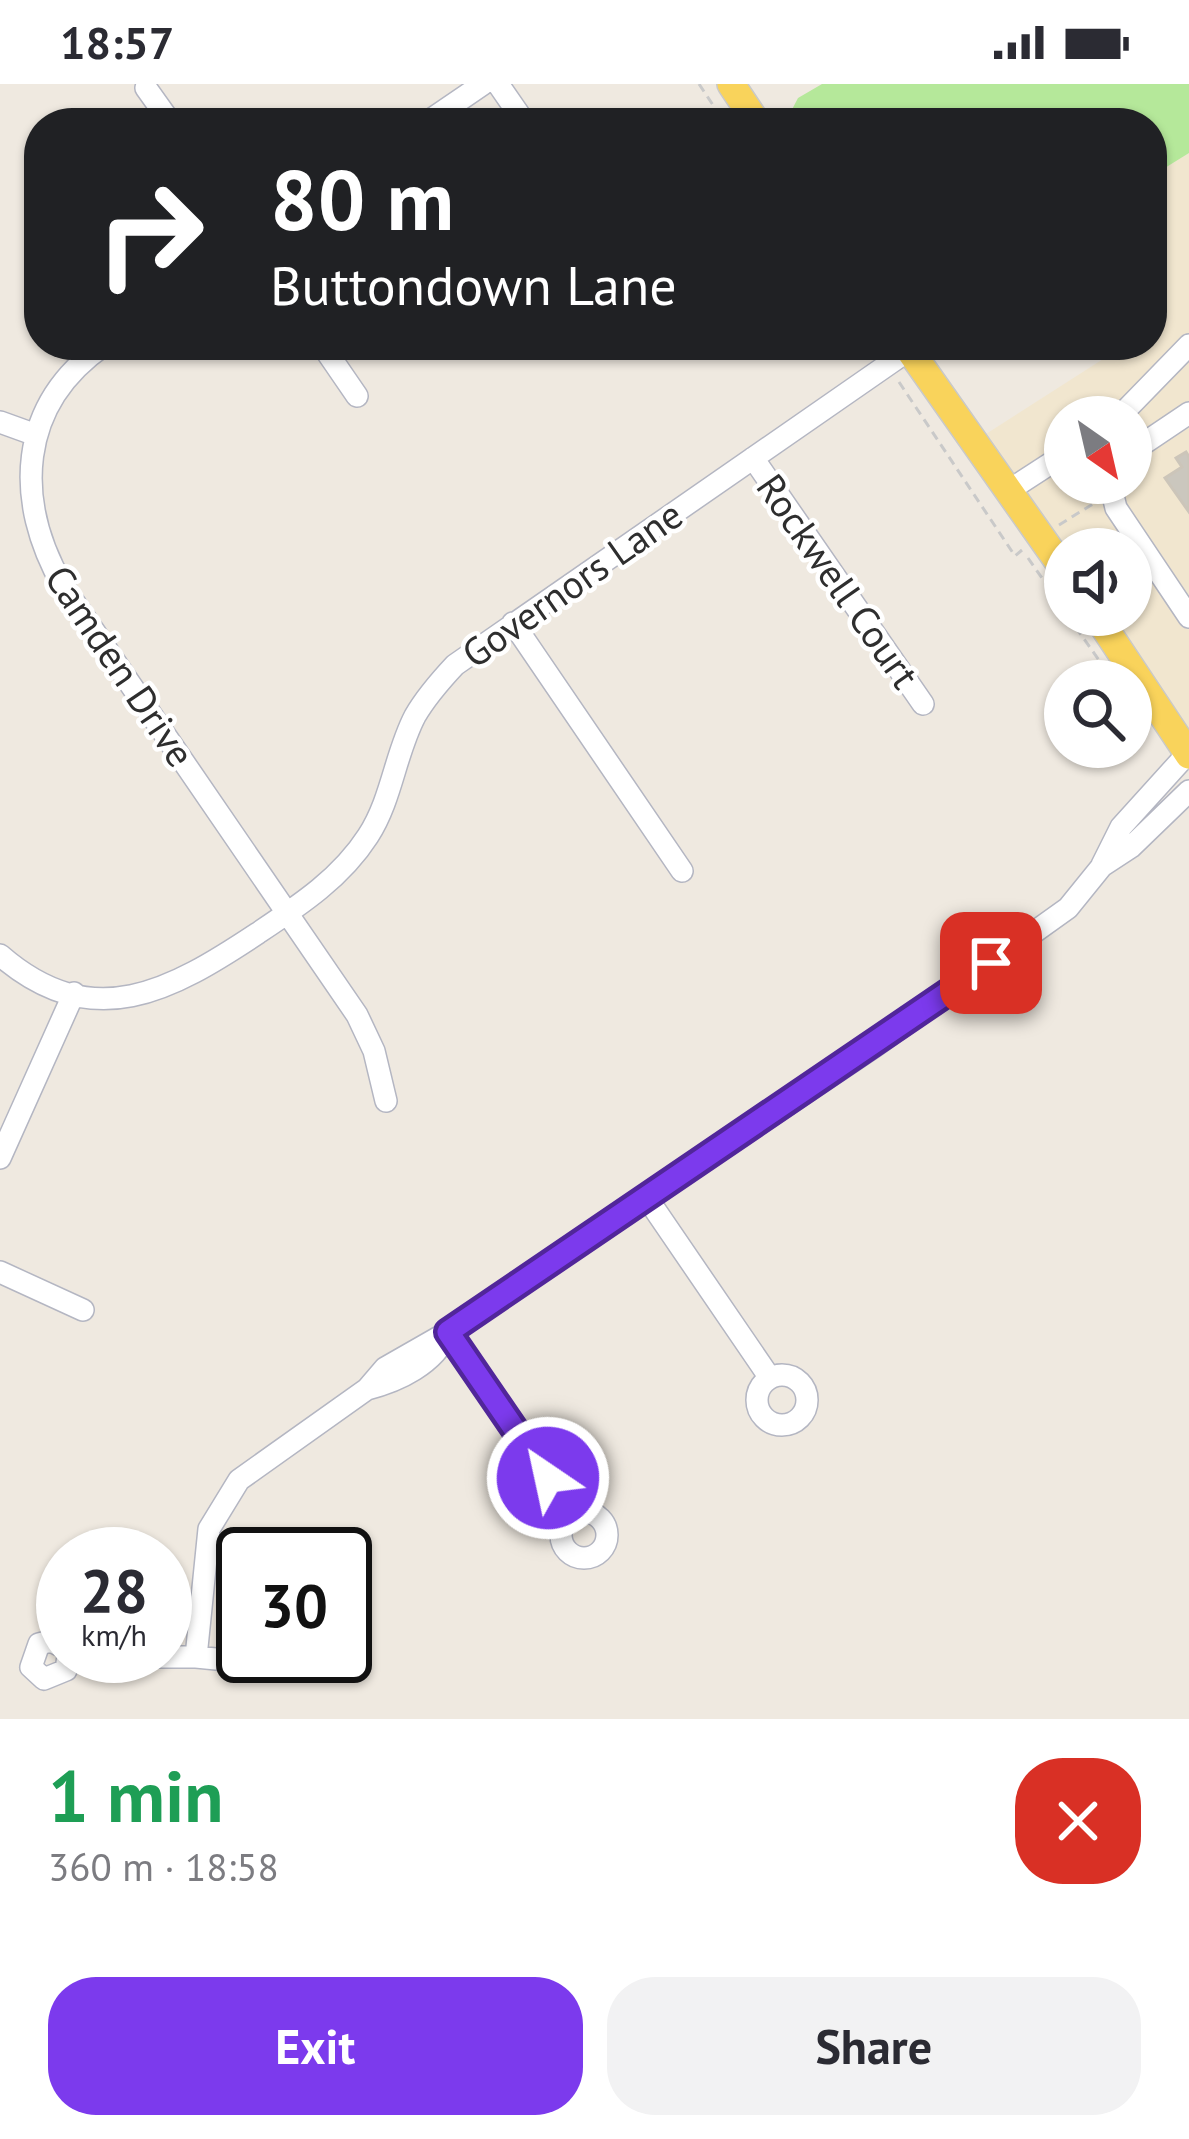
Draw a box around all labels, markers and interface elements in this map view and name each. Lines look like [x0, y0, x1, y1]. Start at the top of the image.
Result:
text: 18:57 [60, 13, 174, 71]
text: 80 m [270, 144, 454, 253]
icon: right [72, 156, 228, 312]
text: Buttondown Lane [270, 250, 677, 320]
north arrow [1044, 396, 1152, 504]
map controls [1044, 396, 1152, 768]
street label: Rockwell Court [746, 464, 931, 698]
street label: Governors Lane [451, 489, 692, 678]
button: sound [1044, 528, 1152, 636]
street label: Camden Drive [34, 555, 207, 776]
button: search [1044, 660, 1152, 768]
pin [940, 912, 1042, 1014]
icon: arrive [958, 930, 1024, 996]
position arrow [485, 1415, 611, 1541]
speed limit sign: 30 [216, 1527, 372, 1683]
text: 28 [80, 1551, 148, 1629]
text: km/h [81, 1615, 147, 1654]
text: 1 min [48, 1749, 224, 1842]
button: close [1015, 1758, 1141, 1884]
text: 360 m · 18:58 [48, 1841, 279, 1892]
button: Exit [48, 1977, 583, 2115]
button: Share [607, 1977, 1141, 2115]

